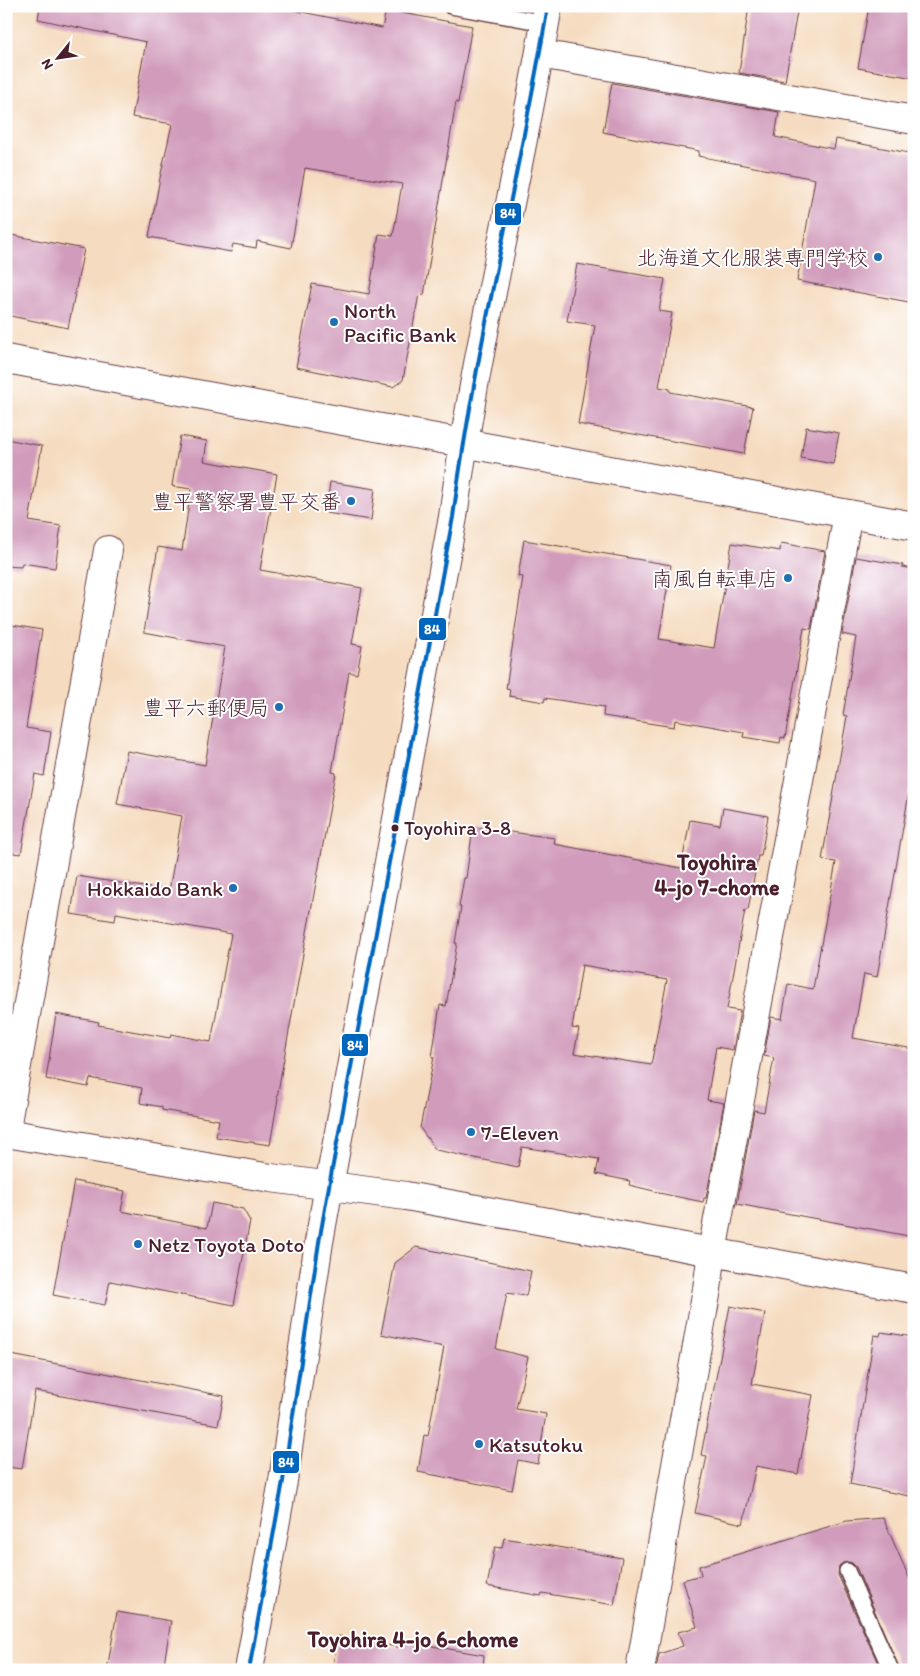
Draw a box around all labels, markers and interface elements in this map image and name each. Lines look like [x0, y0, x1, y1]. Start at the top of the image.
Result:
north arrow [32, 32, 82, 82]
text: N [37, 56, 57, 73]
line badge: 84 [494, 202, 522, 226]
text: 84 [500, 205, 517, 222]
place label: 北海道文化服装専門学校 [637, 245, 868, 270]
marker: 北海道文化服装専門学校 [872, 251, 884, 263]
place label: North Pacific Bank [344, 298, 456, 347]
marker: North Pacific Bank [328, 316, 340, 328]
place label: 豊平警察署豊平交番 [152, 489, 341, 514]
marker: 豊平警察署豊平交番 [345, 495, 357, 507]
place label: 南風自転車店 [652, 566, 778, 591]
marker: 南風自転車店 [782, 572, 794, 584]
line badge: 84 [418, 617, 447, 641]
text: 84 [424, 621, 441, 638]
place label: 豊平六郵便局 [143, 695, 269, 720]
marker: 豊平六郵便局 [273, 701, 285, 713]
place label: Toyohira 3-8 [404, 816, 511, 840]
marker: Toyohira 3-8 [390, 823, 400, 833]
district label: Toyohira 4-jo 7-chome [654, 849, 780, 901]
place label: Hokkaido Bank [87, 876, 223, 901]
marker: Hokkaido Bank [227, 882, 239, 894]
line badge: 84 [341, 1033, 369, 1057]
text: 84 [347, 1037, 364, 1054]
place label: 7-Eleven [481, 1120, 559, 1145]
marker: 7-Eleven [465, 1126, 477, 1138]
place label: Netz Toyota Doto [148, 1232, 304, 1257]
marker: Netz Toyota Doto [132, 1238, 144, 1250]
place label: Katsutoku [489, 1432, 583, 1457]
marker: Katsutoku [473, 1438, 485, 1450]
line badge: 84 [272, 1450, 300, 1474]
text: 84 [278, 1454, 295, 1471]
district label: Toyohira 4-jo 6-chome [307, 1626, 518, 1653]

